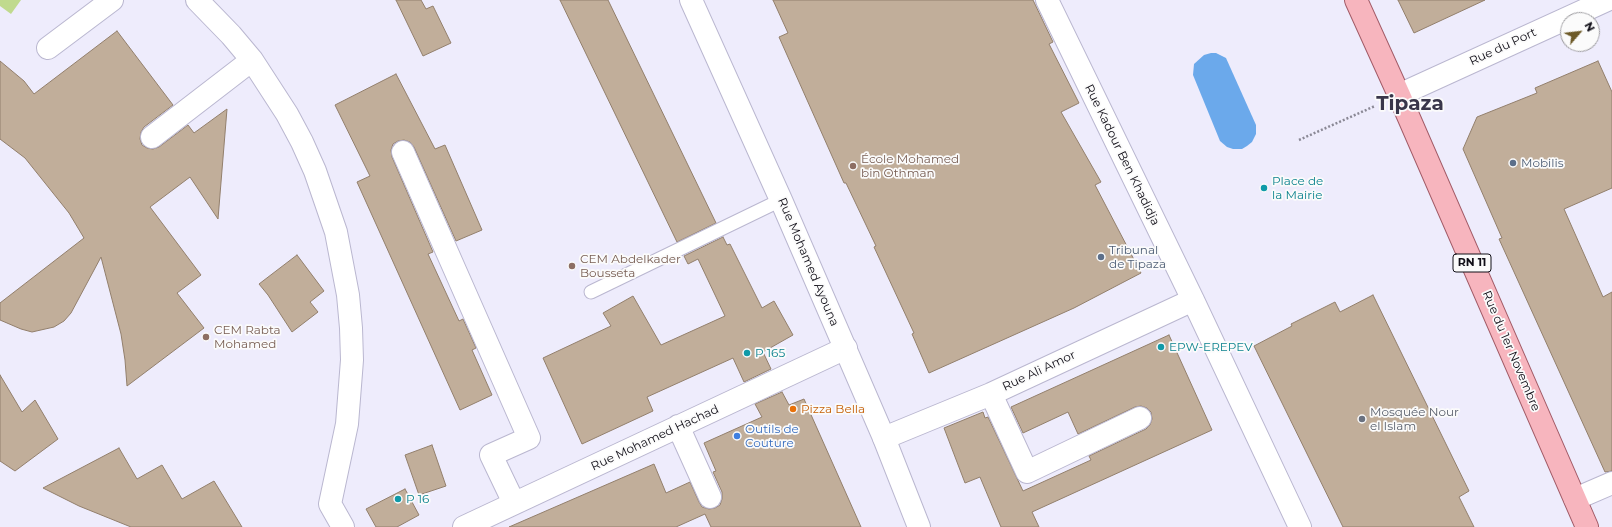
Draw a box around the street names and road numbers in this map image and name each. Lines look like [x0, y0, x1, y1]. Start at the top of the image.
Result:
street label: Rue du Port [1467, 25, 1539, 69]
street label: Rue Kadour Ben Khadidja [1081, 82, 1163, 228]
street label: Rue Mohamed Ayouna [774, 196, 842, 328]
road number: RN 11 [1453, 254, 1491, 272]
street label: Rue du 1er Novembre [1479, 289, 1543, 413]
street label: Rue Ali Amor [1000, 348, 1078, 394]
street label: Rue Mohamed Hachad [589, 402, 721, 474]

